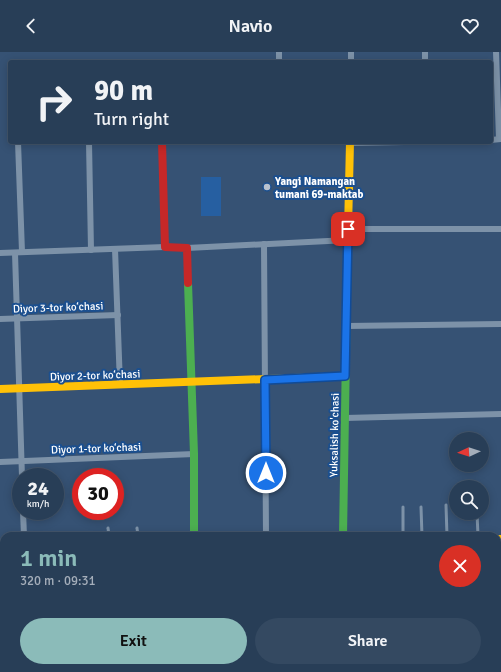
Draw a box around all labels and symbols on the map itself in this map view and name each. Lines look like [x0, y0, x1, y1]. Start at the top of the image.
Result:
place label: Yangi Namangan tumani 69-maktab [274, 175, 363, 201]
marker: Yangi Namangan tumani 69-maktab [262, 182, 272, 192]
pin [331, 212, 365, 246]
street label: Diyor 3-tor koʻchasi [13, 299, 103, 316]
street label: Diyor 2-tor koʻchasi [50, 367, 140, 384]
street label: Yuksalish ko'chasi [327, 393, 342, 477]
north arrow [449, 432, 489, 472]
street label: Diyor 1-tor koʻchasi [51, 440, 141, 457]
position arrow [245, 452, 287, 494]
speed limit sign: 30 [72, 468, 124, 520]

